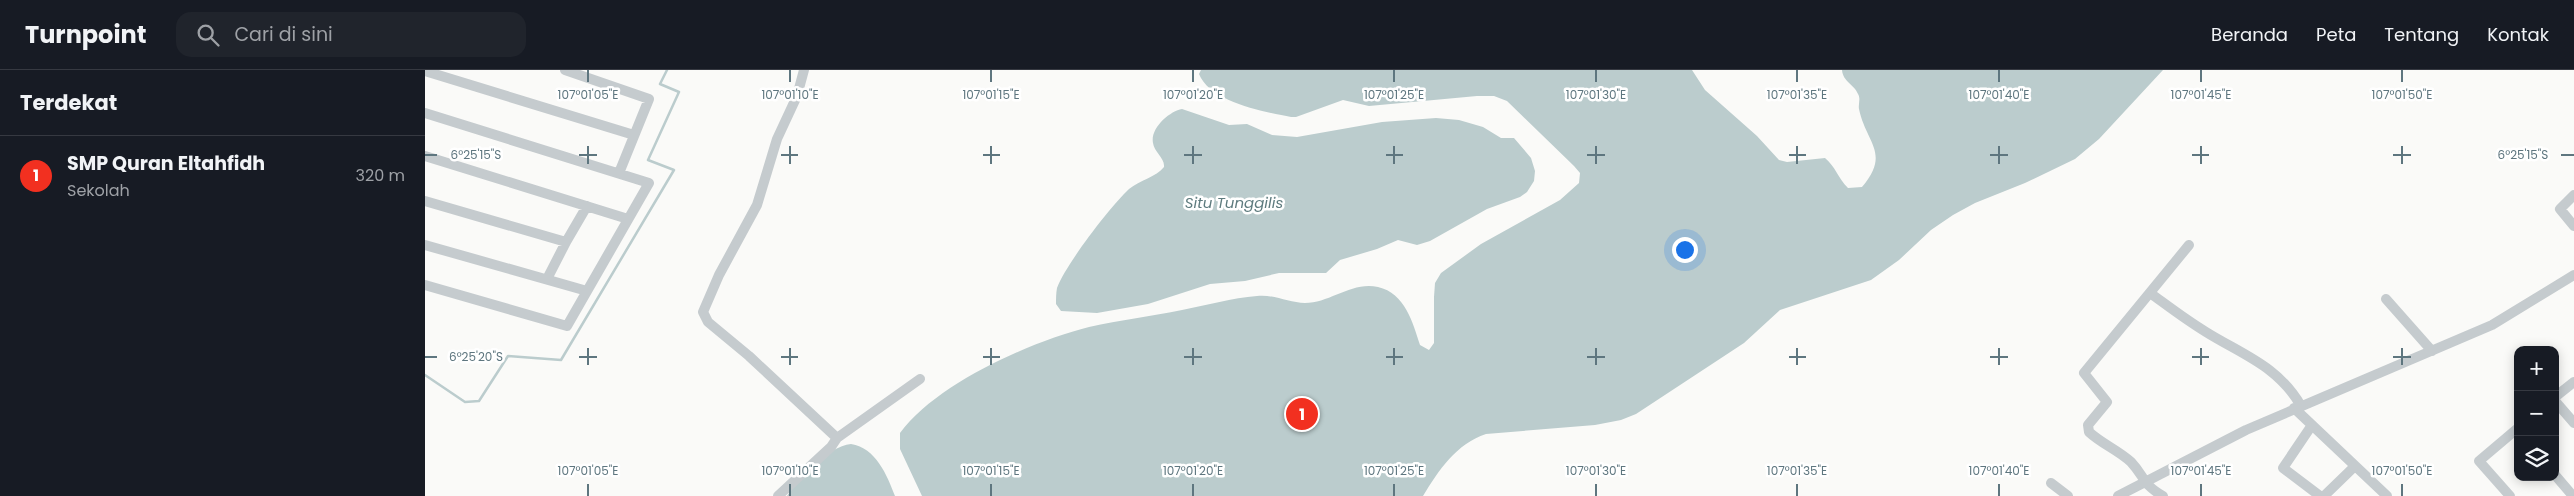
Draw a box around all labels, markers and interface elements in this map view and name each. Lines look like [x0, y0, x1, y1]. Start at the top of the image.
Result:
search box [176, 12, 526, 57]
text: Turnpoint [25, 18, 146, 51]
icon: search [194, 21, 222, 49]
text: Cari di sini [234, 21, 333, 48]
text: Beranda [2211, 22, 2288, 47]
text: Peta [2316, 22, 2356, 47]
text: Tentang [2384, 22, 2459, 47]
text: Kontak [2487, 22, 2549, 47]
text: 107°01'05"E [558, 86, 618, 103]
text: 107°01'10"E [761, 86, 819, 103]
text: 107°01'15"E [962, 86, 1020, 103]
text: 107°01'20"E [1163, 86, 1223, 103]
text: 107°01'25"E [1364, 86, 1424, 103]
text: 107°01'30"E [1566, 86, 1626, 103]
text: 107°01'35"E [1767, 86, 1827, 103]
text: 107°01'40"E [1969, 86, 2029, 103]
text: 107°01'45"E [2171, 86, 2231, 103]
text: 107°01'50"E [2372, 86, 2432, 103]
text: Terdekat [20, 88, 117, 117]
text: 6°25'15"S [451, 146, 501, 163]
text: 6°25'15"S [2498, 146, 2548, 163]
text: SMP Quran Eltahfidh [67, 150, 265, 177]
text: 1 [33, 164, 39, 187]
text: 320 m [356, 164, 405, 187]
text: Sekolah [67, 179, 130, 202]
water label: Situ Tunggilis [1185, 192, 1283, 213]
your location [1672, 237, 1698, 263]
map controls [2514, 346, 2559, 481]
button: + [2514, 346, 2559, 391]
text: 6°25'20"S [449, 348, 503, 365]
button: − [2514, 391, 2559, 436]
pin: 1 [1286, 395, 1318, 433]
button: layers [2514, 436, 2559, 481]
text: 107°01'05"E [558, 462, 618, 479]
text: 107°01'10"E [761, 462, 819, 479]
text: 107°01'15"E [962, 462, 1020, 479]
text: 107°01'20"E [1163, 462, 1223, 479]
text: 107°01'25"E [1364, 462, 1424, 479]
text: 107°01'30"E [1566, 462, 1626, 479]
text: 107°01'35"E [1767, 462, 1827, 479]
text: 107°01'40"E [1969, 462, 2029, 479]
text: 107°01'45"E [2171, 462, 2231, 479]
text: 107°01'50"E [2372, 462, 2432, 479]

